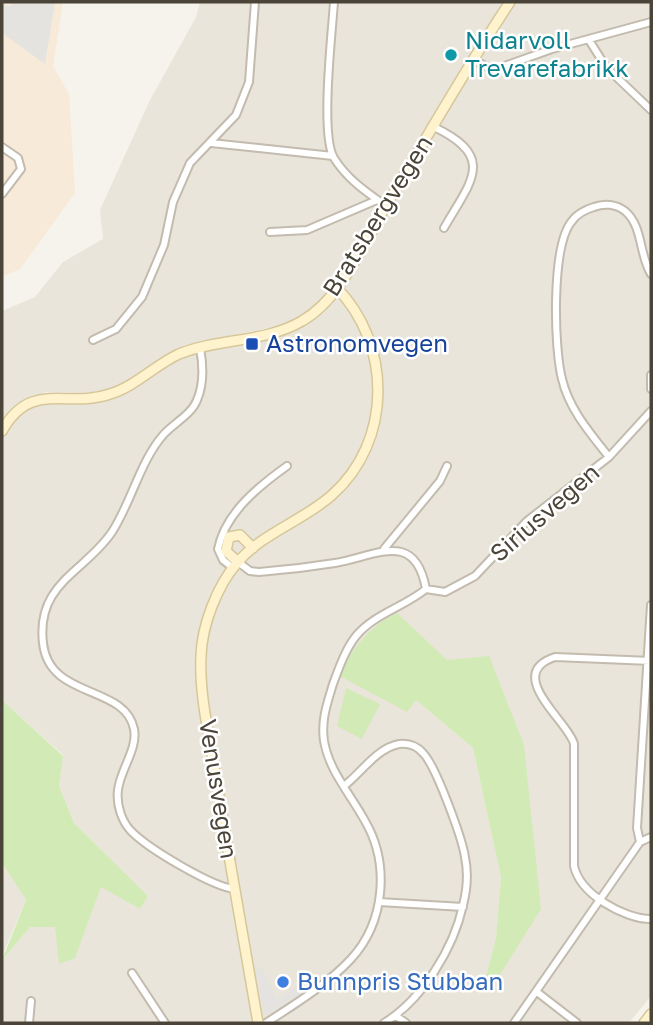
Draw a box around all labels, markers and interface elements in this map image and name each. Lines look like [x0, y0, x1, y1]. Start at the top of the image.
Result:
place label: Nidarvoll Trevarefabrikk [465, 25, 629, 82]
marker: Nidarvoll Trevarefabrikk [443, 47, 459, 63]
street label: Bratsbergvegen [316, 130, 438, 301]
place label: Astronomvegen [266, 328, 448, 357]
marker: Astronomvegen [244, 336, 260, 352]
street label: Siriusvegen [484, 457, 605, 567]
street label: Venusvegen [194, 717, 245, 861]
place label: Bunnpris Stubban [297, 966, 503, 995]
marker: Bunnpris Stubban [275, 974, 291, 990]

